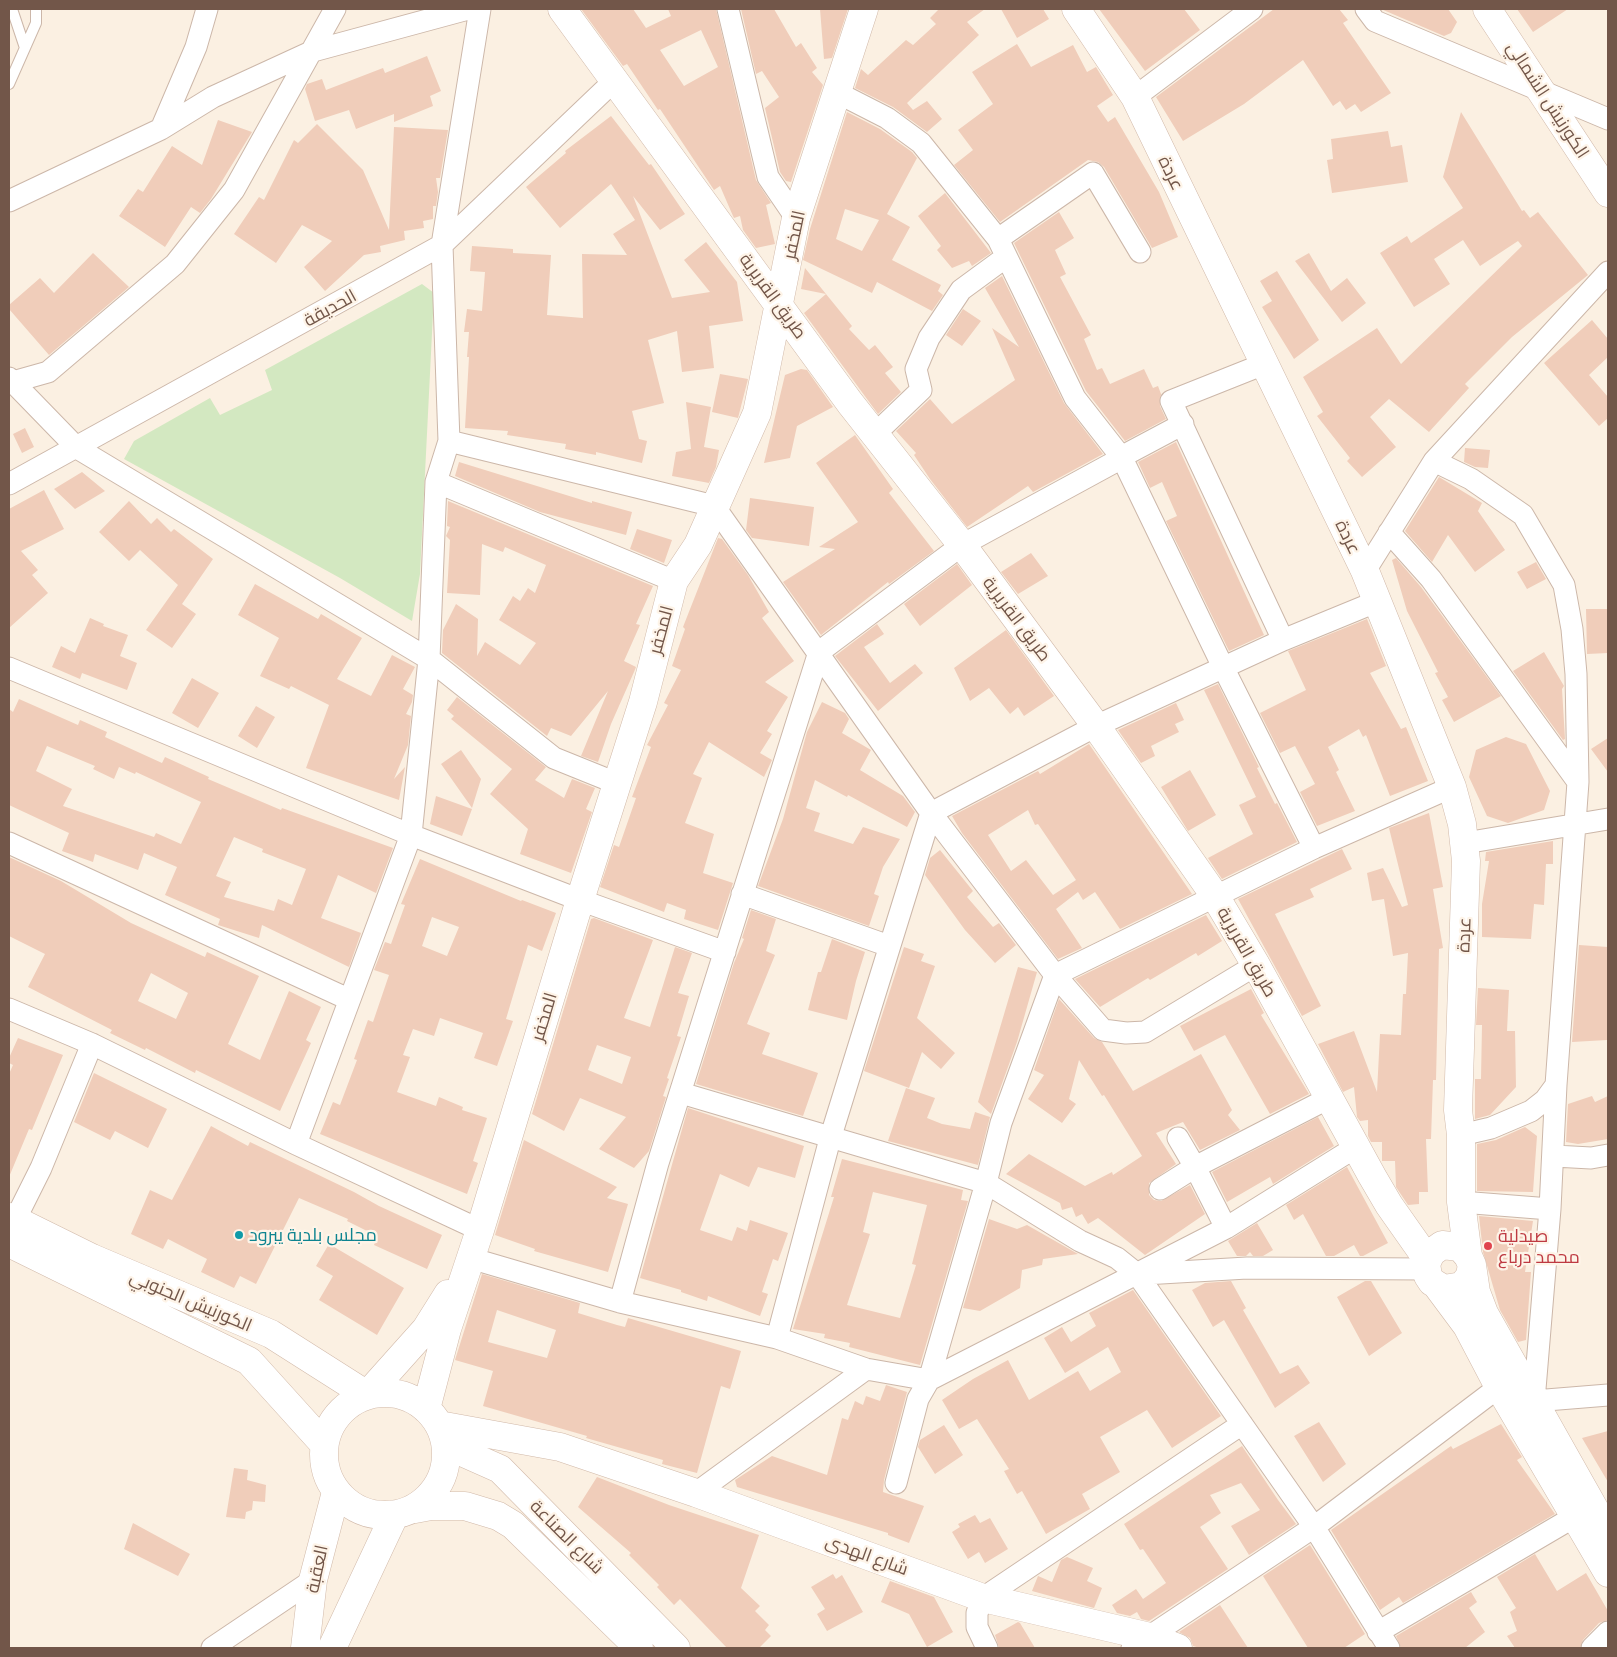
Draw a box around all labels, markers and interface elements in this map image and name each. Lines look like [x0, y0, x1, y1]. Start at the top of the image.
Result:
street label: الكورنيش الشمالي [1502, 38, 1594, 162]
street label: عردة [1154, 152, 1188, 194]
street label: المخفر [778, 208, 810, 262]
street label: طريق القريرية [735, 249, 811, 343]
street label: الحديقة [300, 285, 360, 331]
street label: عردة [1331, 516, 1365, 558]
street label: طريق القريرية [978, 572, 1056, 666]
street label: المخفر [644, 603, 678, 657]
street label: طريق القريرية [1213, 903, 1281, 1001]
street label: عردة [1453, 917, 1475, 953]
street label: المخفر [526, 990, 562, 1044]
place label: مجلس بلدية يبرود [249, 1224, 377, 1246]
place label: صيدلية محمد درباع [1498, 1225, 1580, 1268]
marker: مجلس بلدية يبرود [233, 1229, 245, 1241]
marker: صيدلية محمد درباع [1482, 1240, 1494, 1252]
street label: الكورنيش الجنوبي [127, 1266, 255, 1336]
street label: شارع الصناعة [525, 1495, 609, 1579]
street label: شارع الهدى [823, 1530, 911, 1580]
street label: العقبة [301, 1543, 333, 1595]

